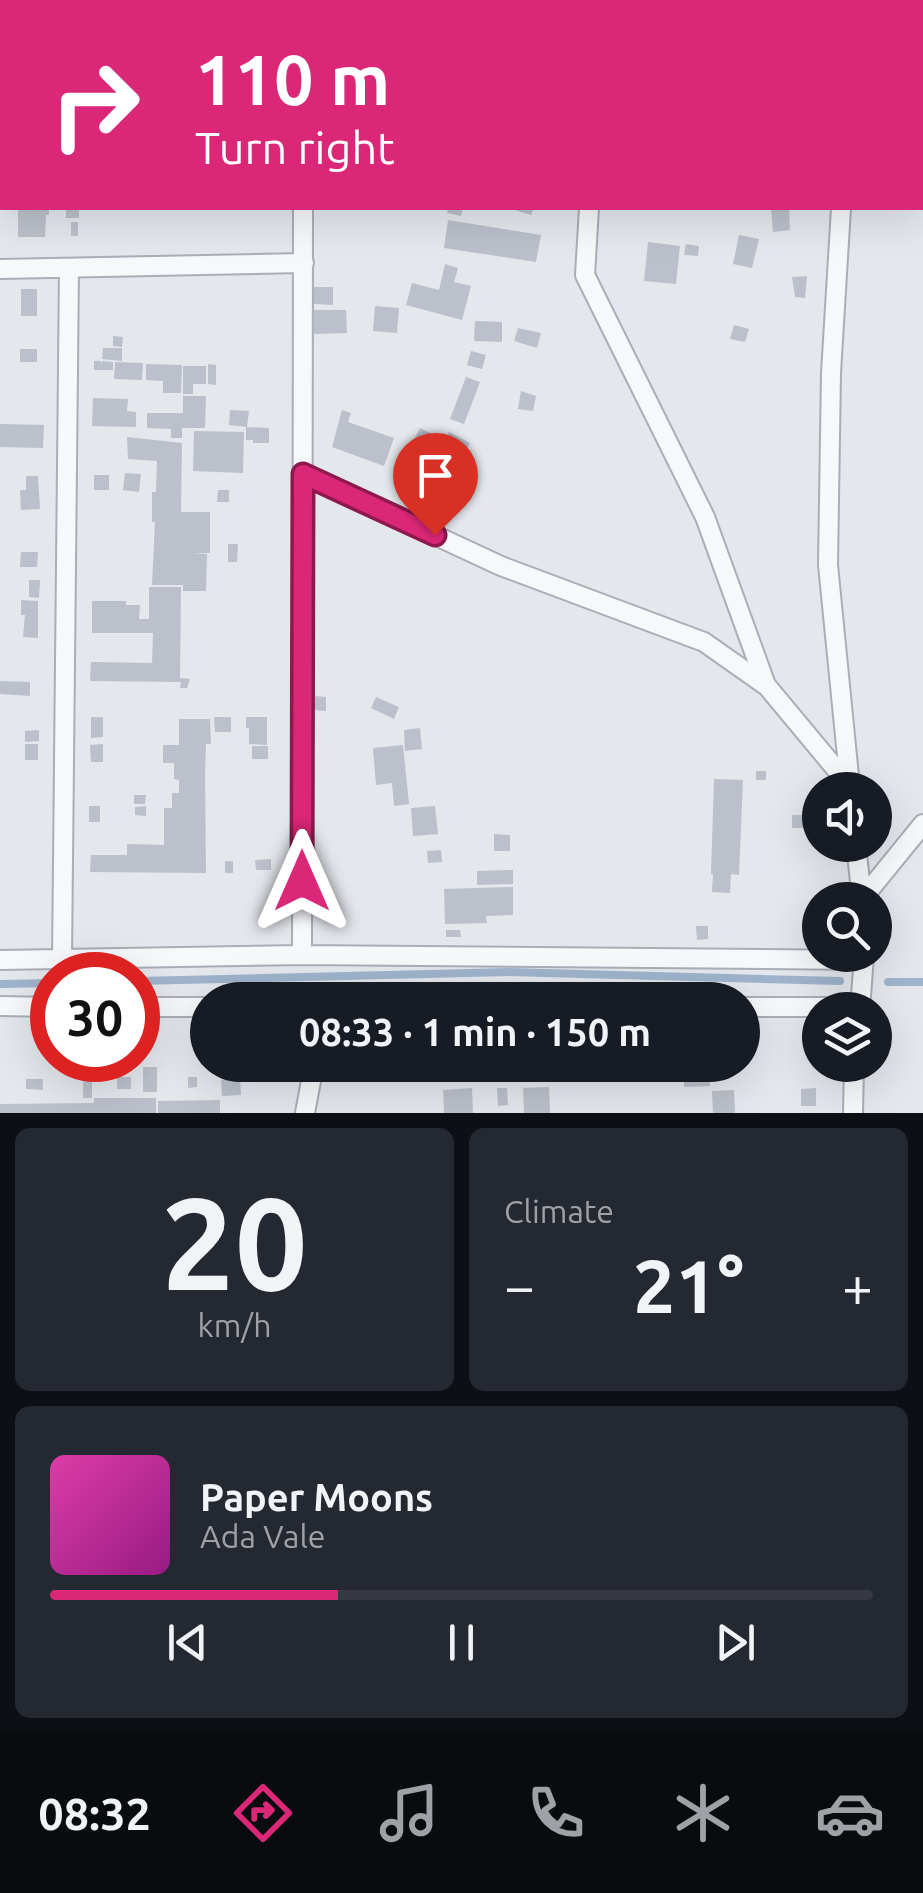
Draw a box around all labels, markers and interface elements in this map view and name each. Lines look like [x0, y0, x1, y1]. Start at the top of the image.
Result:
icon: right [30, 40, 160, 170]
text: 110 m [195, 40, 390, 118]
text: Turn right [195, 122, 395, 173]
pin [393, 433, 478, 536]
icon: arrive [408, 448, 463, 503]
map controls [802, 772, 892, 1082]
button: sound [802, 772, 892, 862]
position arrow [250, 829, 354, 933]
button: search [802, 882, 892, 972]
speed limit sign: 30 [30, 952, 160, 1082]
button: layers [802, 992, 892, 1082]
text: 08:33 · 1 min · 150 m [299, 1011, 651, 1053]
text: 20 [161, 1169, 308, 1315]
text: Climate [504, 1193, 614, 1229]
text: 21° [633, 1243, 744, 1327]
text: − [504, 1255, 535, 1316]
text: + [842, 1255, 873, 1316]
text: km/h [198, 1307, 271, 1343]
text: Paper Moons [200, 1476, 433, 1518]
text: Ada Vale [200, 1518, 326, 1554]
icon: previous [160, 1615, 215, 1670]
icon: pause [434, 1615, 489, 1670]
icon: next [708, 1615, 763, 1670]
icon: directions [228, 1778, 298, 1848]
icon: music [374, 1778, 444, 1848]
icon: phone [521, 1778, 591, 1848]
icon: climate [668, 1778, 738, 1848]
icon: car [815, 1778, 885, 1848]
text: 08:32 [38, 1788, 151, 1839]

